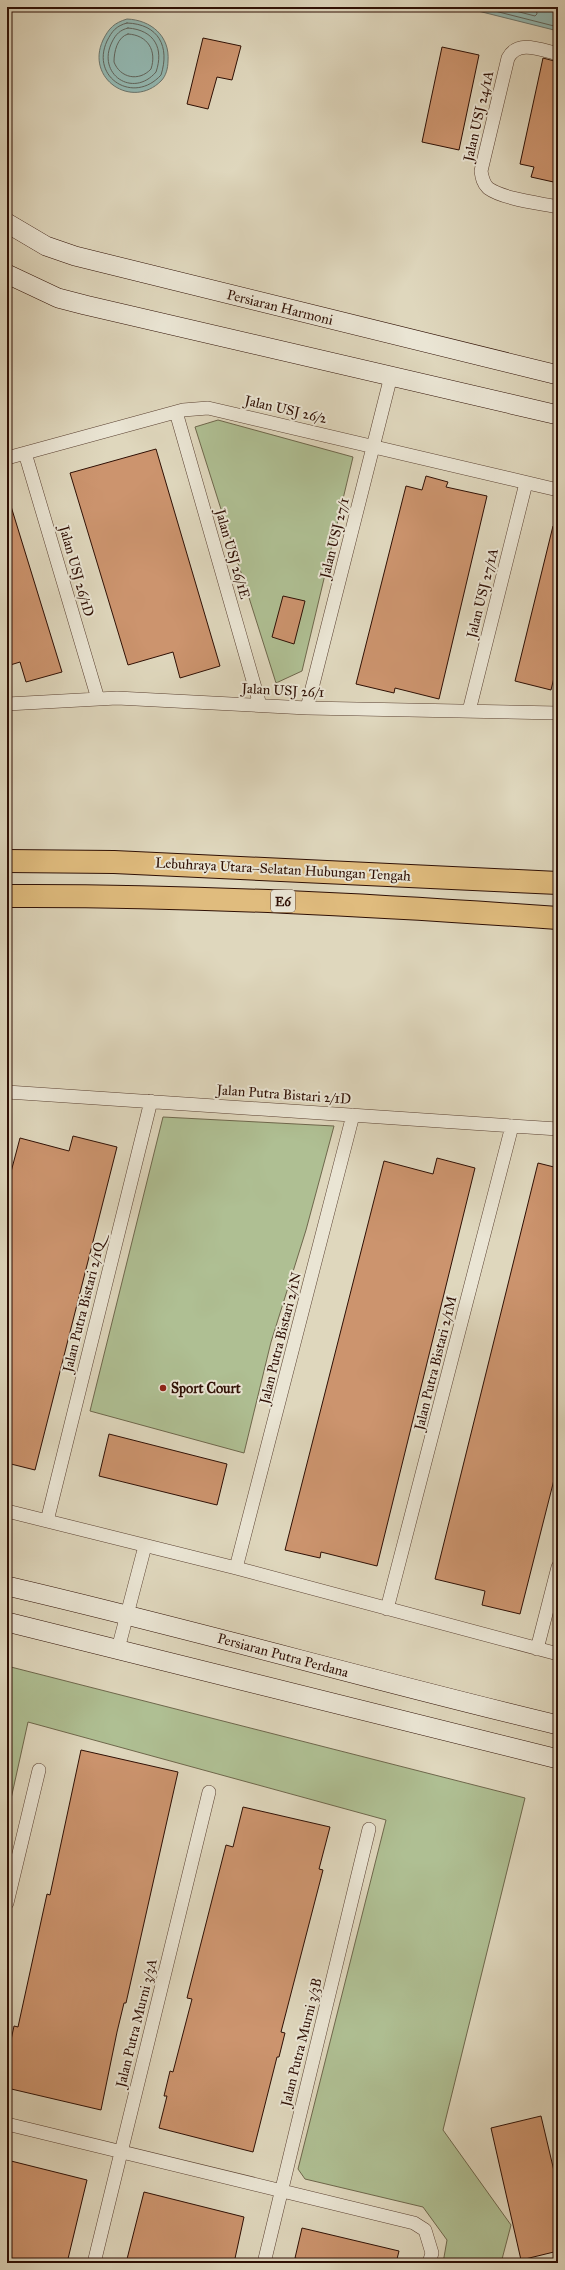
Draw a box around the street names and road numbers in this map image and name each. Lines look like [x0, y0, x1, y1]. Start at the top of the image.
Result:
street label: Jalan USJ 24/1A [459, 69, 498, 165]
street label: Persiaran Harmoni [225, 286, 335, 329]
street label: Jalan USJ 26/2 [241, 391, 329, 428]
street label: Jalan USJ 27/1 [316, 496, 354, 582]
street label: Jalan USJ 26/1E [210, 505, 253, 601]
street label: Jalan USJ 26/1D [54, 522, 98, 619]
street label: Jalan USJ 27/1A [463, 546, 503, 642]
street label: Jalan USJ 26/1 [239, 680, 325, 702]
street label: Lebuhraya Utara–Selatan Hubungan Tengah [155, 854, 411, 885]
road number: E6 [271, 890, 295, 912]
street label: Jalan Putra Bistari 2/1D [214, 1081, 352, 1109]
street label: Jalan Putra Bistari 2/1Q [59, 1231, 111, 1376]
street label: Jalan Putra Bistari 2/1N [255, 1270, 306, 1408]
street label: Jalan Putra Bistari 2/1M [410, 1294, 461, 1434]
street label: Persiaran Putra Perdana [215, 1630, 350, 1681]
street label: Jalan Putra Murni 3/3A [112, 1956, 162, 2091]
street label: Jalan Putra Murni 3/3B [277, 1976, 327, 2110]

